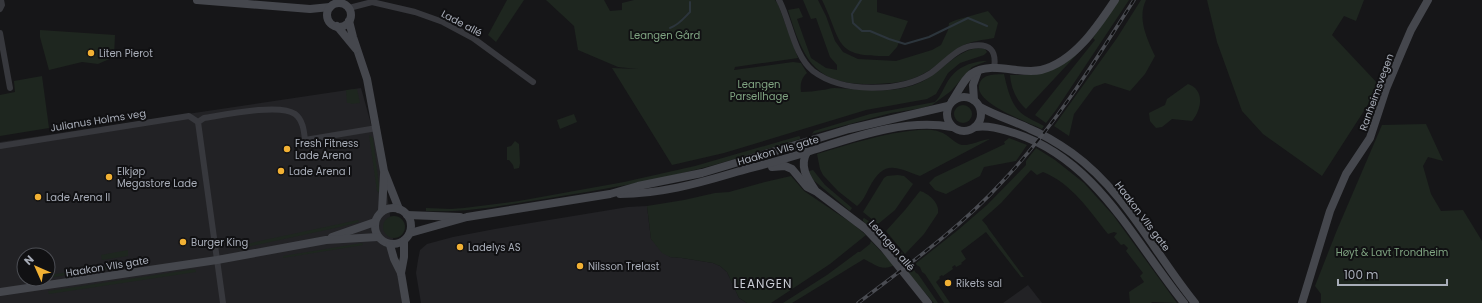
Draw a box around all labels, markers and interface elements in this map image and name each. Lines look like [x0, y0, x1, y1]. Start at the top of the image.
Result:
street label: Lade allé [439, 6, 485, 41]
park label: Leangen Gård [630, 28, 700, 43]
place label: Liten Pierot [99, 46, 153, 61]
marker: Liten Pierot [86, 48, 96, 58]
street label: Ranheimsvegen [1356, 52, 1397, 133]
park label: Leangen Parsellhage [730, 77, 788, 104]
street label: Julianus Holms veg [49, 106, 147, 135]
street label: Haakon VIIs gate [736, 132, 821, 169]
place label: Fresh Fitness Lade Arena [295, 136, 358, 163]
marker: Fresh Fitness Lade Arena [282, 144, 292, 154]
place label: Elkjøp Megastore Lade [117, 164, 197, 191]
place label: Lade Arena I [289, 164, 351, 179]
marker: Lade Arena I [276, 166, 286, 176]
marker: Elkjøp Megastore Lade [104, 172, 114, 182]
street label: Haakon VIIs gate [1111, 178, 1174, 254]
place label: Lade Arena II [46, 190, 110, 205]
marker: Lade Arena II [33, 192, 43, 202]
street label: Leangen allé [865, 216, 918, 274]
place label: Burger King [191, 235, 248, 250]
marker: Burger King [178, 237, 188, 247]
place label: Ladelys AS [468, 240, 521, 255]
marker: Ladelys AS [455, 242, 465, 252]
park label: Høyt & Lavt Trondheim [1336, 245, 1448, 260]
north arrow [16, 247, 56, 287]
text: N [20, 251, 38, 269]
street label: Haakon VIIs gate [64, 253, 150, 280]
place label: Nilsson Trelast [588, 259, 660, 274]
marker: Nilsson Trelast [575, 261, 585, 271]
scale bar [1338, 261, 1447, 287]
text: 100 m [1344, 266, 1378, 283]
district label: LEANGEN [734, 275, 792, 292]
place label: Rikets sal [956, 276, 1002, 291]
marker: Rikets sal [943, 278, 953, 288]

